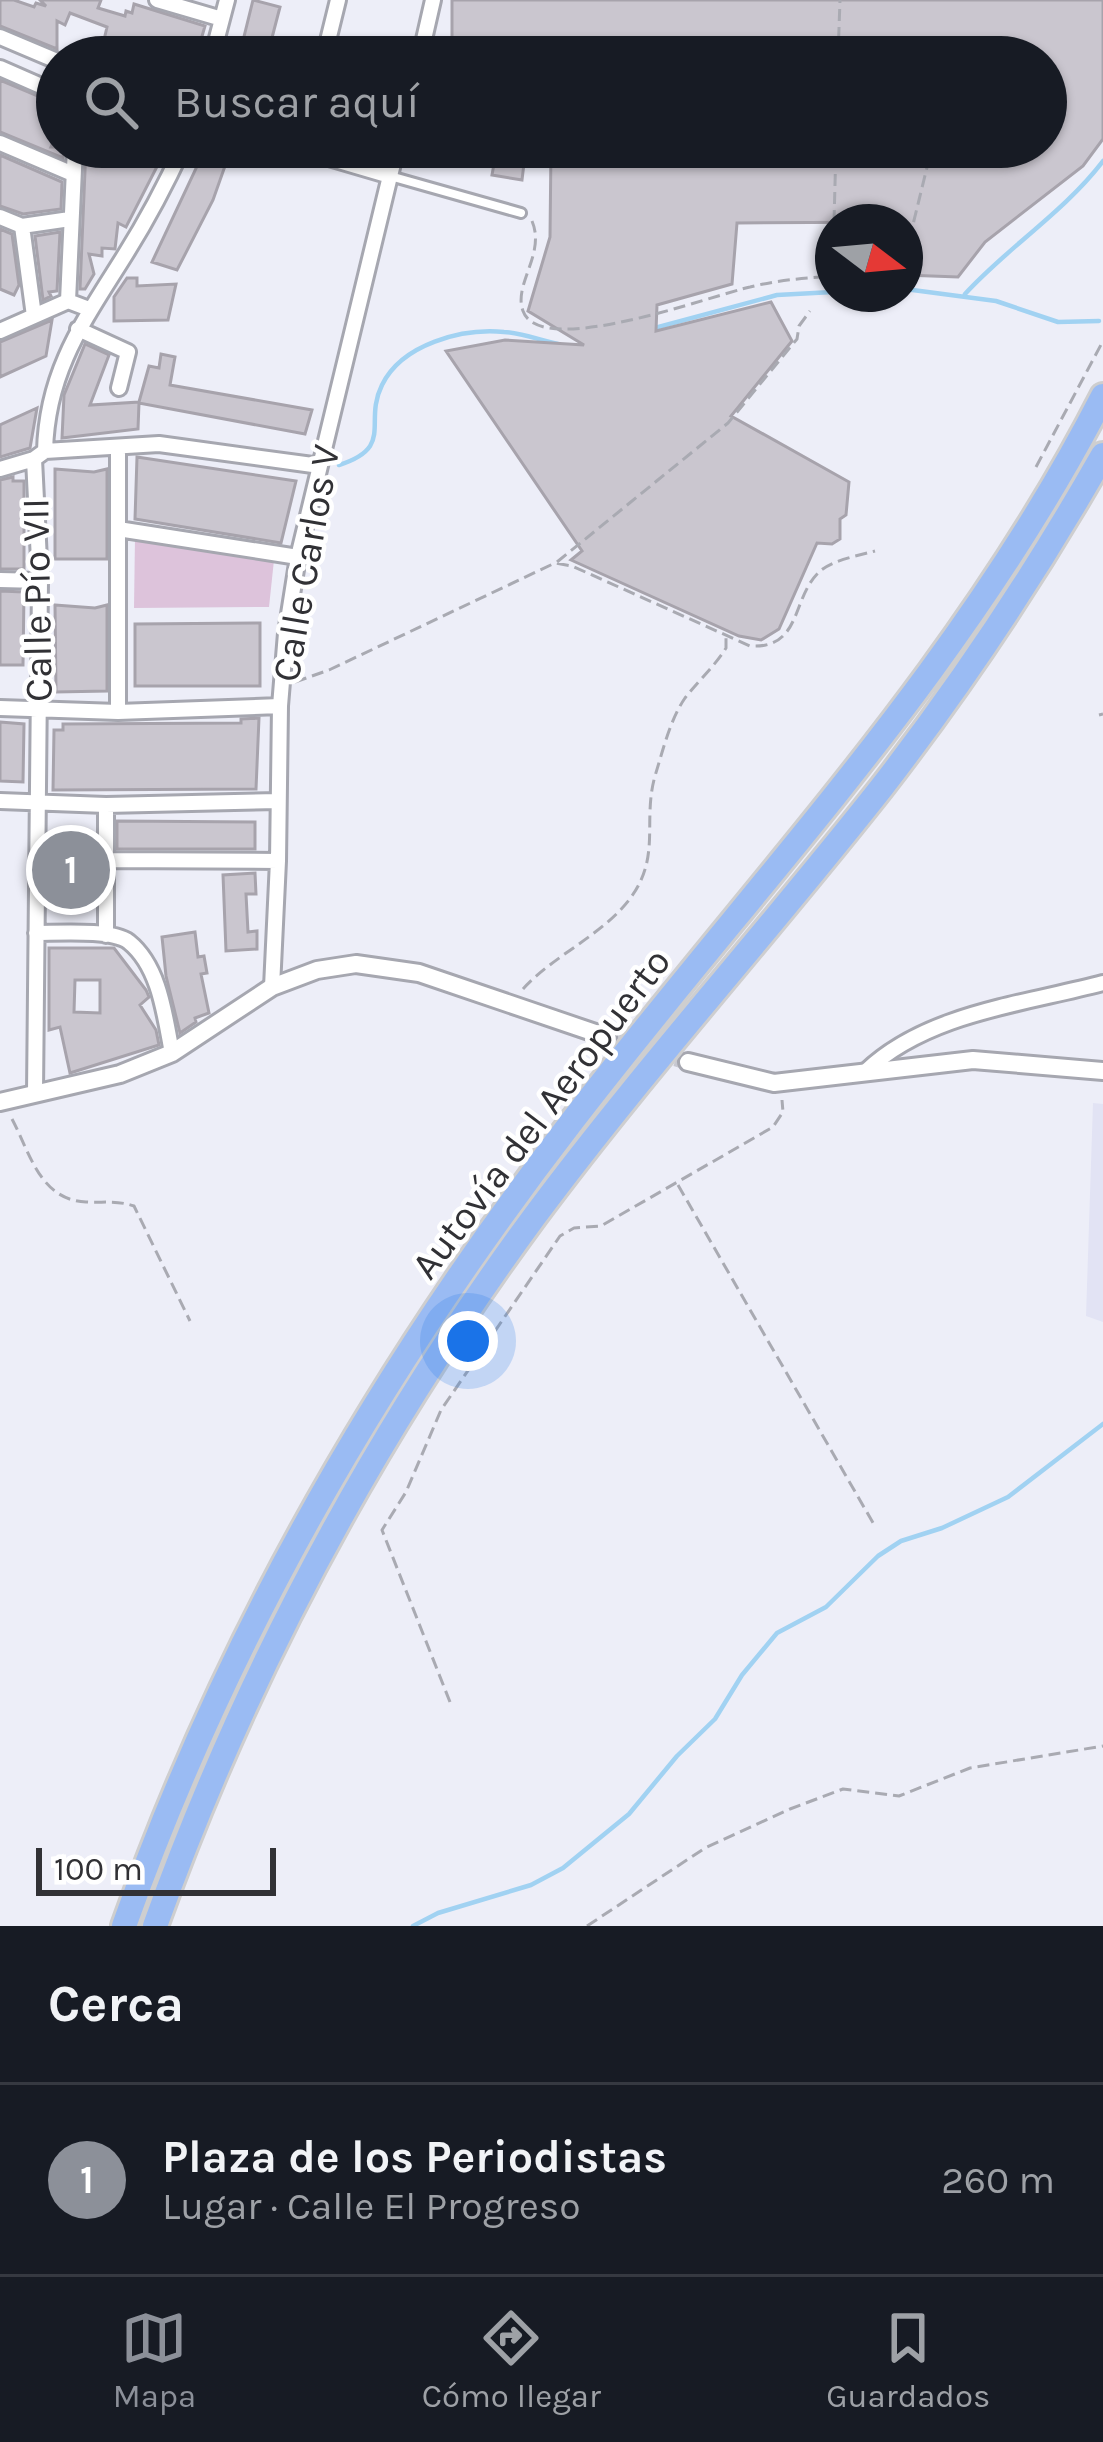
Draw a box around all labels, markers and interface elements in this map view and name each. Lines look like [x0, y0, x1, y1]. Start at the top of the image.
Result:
search box [36, 36, 1067, 168]
icon: search [78, 69, 144, 135]
text: Buscar aquí [174, 76, 420, 128]
north arrow [815, 204, 923, 312]
street label: Calle Carlos V [263, 441, 349, 685]
street label: Calle Pío VII [12, 498, 62, 702]
pin: 1 [32, 825, 110, 915]
street label: Autovía del Aeropuerto [402, 939, 680, 1288]
your location [438, 1311, 498, 1371]
scale bar [36, 1842, 276, 1895]
text: 100 m [54, 1850, 143, 1888]
text: Cerca [48, 1974, 184, 2034]
text: Plaza de los Periodistas [162, 2131, 667, 2183]
text: 1 [80, 2157, 94, 2203]
text: 260 m [941, 2157, 1055, 2203]
text: Lugar · Calle El Progreso [162, 2183, 580, 2229]
tab: Mapa [113, 2305, 196, 2415]
tab: Cómo llegar [422, 2305, 601, 2415]
tab: Guardados [826, 2305, 990, 2415]

